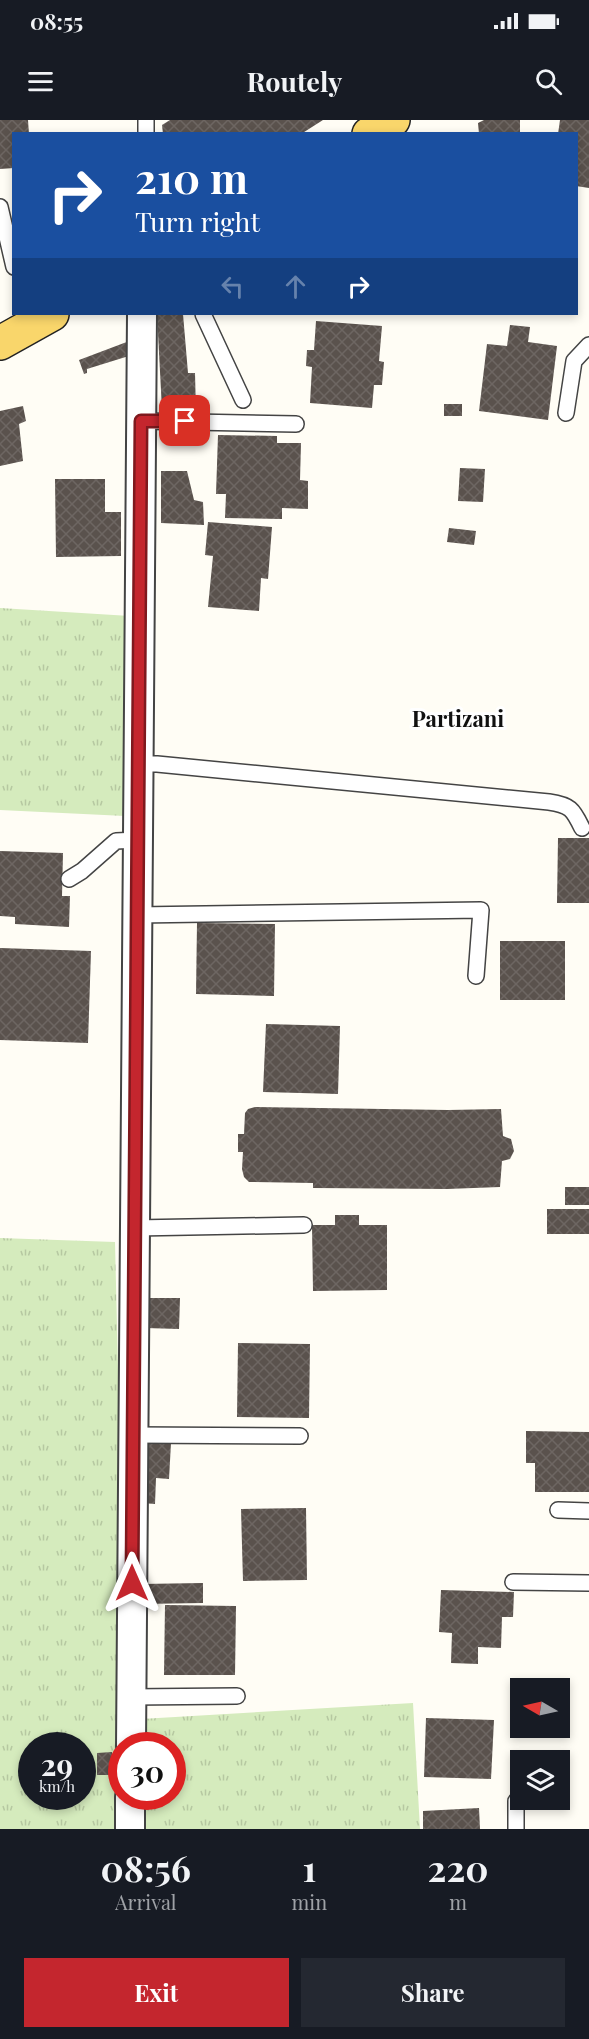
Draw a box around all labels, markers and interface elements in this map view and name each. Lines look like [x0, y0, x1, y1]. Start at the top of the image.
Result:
text: 08:55 [30, 6, 83, 36]
text: Routely [247, 63, 342, 99]
icon: menu [24, 65, 57, 98]
icon: search [532, 65, 565, 98]
text: 210 m [135, 149, 248, 205]
icon: right [36, 156, 114, 234]
text: Turn right [135, 203, 260, 239]
icon: left [216, 270, 249, 303]
icon: ahead [279, 270, 312, 303]
icon: right [342, 270, 375, 303]
pin [159, 395, 210, 446]
icon: arrive [168, 404, 201, 437]
district label: Partizani [412, 703, 504, 733]
position arrow [100, 1551, 164, 1615]
north arrow [510, 1678, 570, 1738]
map controls [510, 1678, 570, 1810]
speed limit sign: 30 [108, 1732, 186, 1810]
text: 29 [41, 1744, 73, 1784]
button: layers [510, 1750, 570, 1810]
text: km/h [39, 1776, 75, 1796]
text: 08:56 [100, 1843, 191, 1891]
text: 1 [302, 1843, 316, 1891]
text: 220 [428, 1843, 488, 1891]
text: Arrival [115, 1888, 177, 1915]
text: min [292, 1888, 327, 1915]
text: m [449, 1888, 467, 1915]
button: Exit [24, 1958, 289, 2027]
button: Share [301, 1958, 565, 2027]

